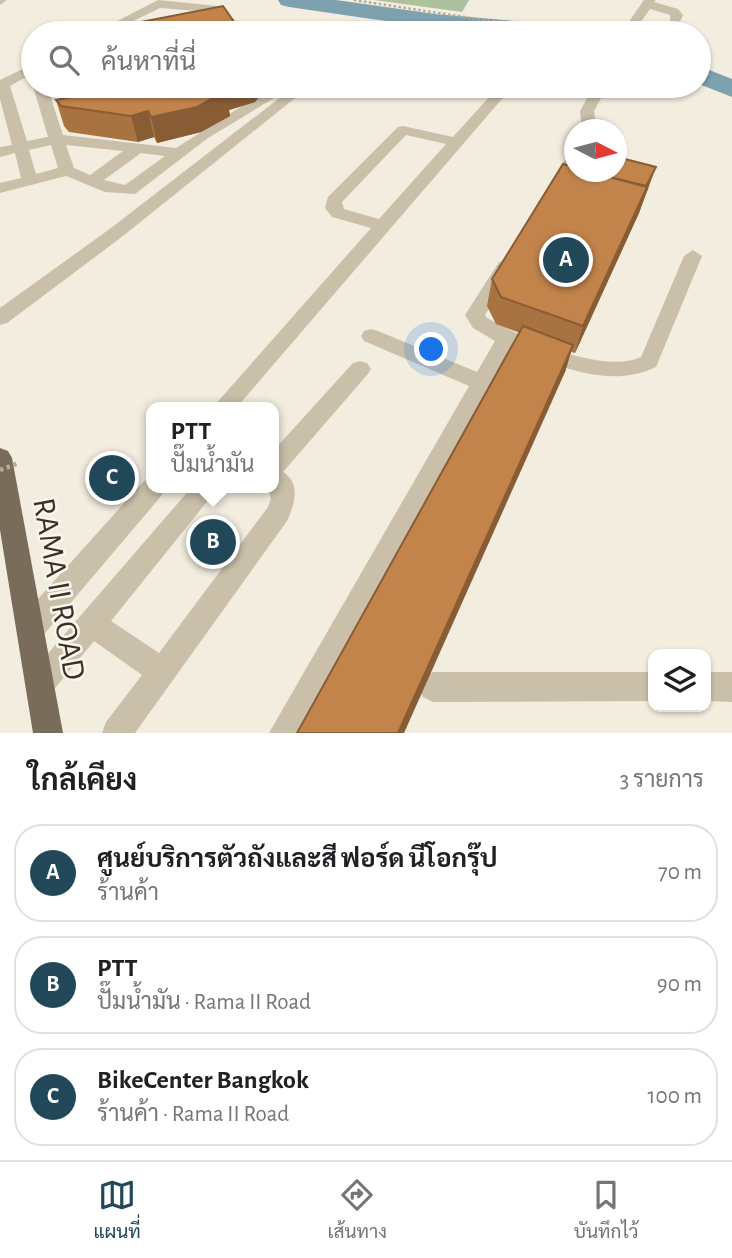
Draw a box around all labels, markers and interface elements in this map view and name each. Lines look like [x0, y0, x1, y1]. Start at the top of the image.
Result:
search box [21, 21, 711, 98]
icon: search [45, 41, 83, 79]
text: ค้นหาที่นี่ [101, 49, 196, 75]
north arrow [564, 119, 627, 182]
pin: A [543, 234, 589, 286]
your location [414, 332, 448, 366]
popup [146, 402, 279, 493]
text: PTT [171, 418, 211, 444]
pin: C [89, 452, 135, 504]
text: ปั๊มน้ำมัน [171, 454, 254, 477]
street label: RAMA II ROAD [27, 496, 91, 682]
pin: B [190, 516, 236, 568]
map controls [648, 649, 711, 712]
button: layers [648, 649, 711, 712]
text: ใกล้เคียง [28, 766, 137, 796]
text: 3 รายการ [620, 769, 704, 792]
text: ศูนย์บริการตัวถังและสี ฟอร์ด นีโอกรุ๊ป [97, 846, 497, 872]
text: A [46, 861, 60, 884]
text: 70 m [658, 861, 702, 884]
text: ร้านค้า [97, 882, 159, 905]
text: PTT [97, 955, 138, 981]
text: B [46, 973, 60, 996]
text: 90 m [657, 973, 702, 996]
text: ปั๊มน้ำมัน · Rama II Road [97, 991, 311, 1014]
text: BikeCenter Bangkok [97, 1067, 309, 1093]
text: C [47, 1085, 59, 1108]
text: 100 m [648, 1085, 702, 1108]
text: ร้านค้า · Rama II Road [97, 1103, 289, 1126]
tab: แผนที่ [93, 1176, 141, 1244]
tab: เส้นทาง [328, 1176, 387, 1244]
tab: บันทึกไว้ [574, 1176, 639, 1244]

